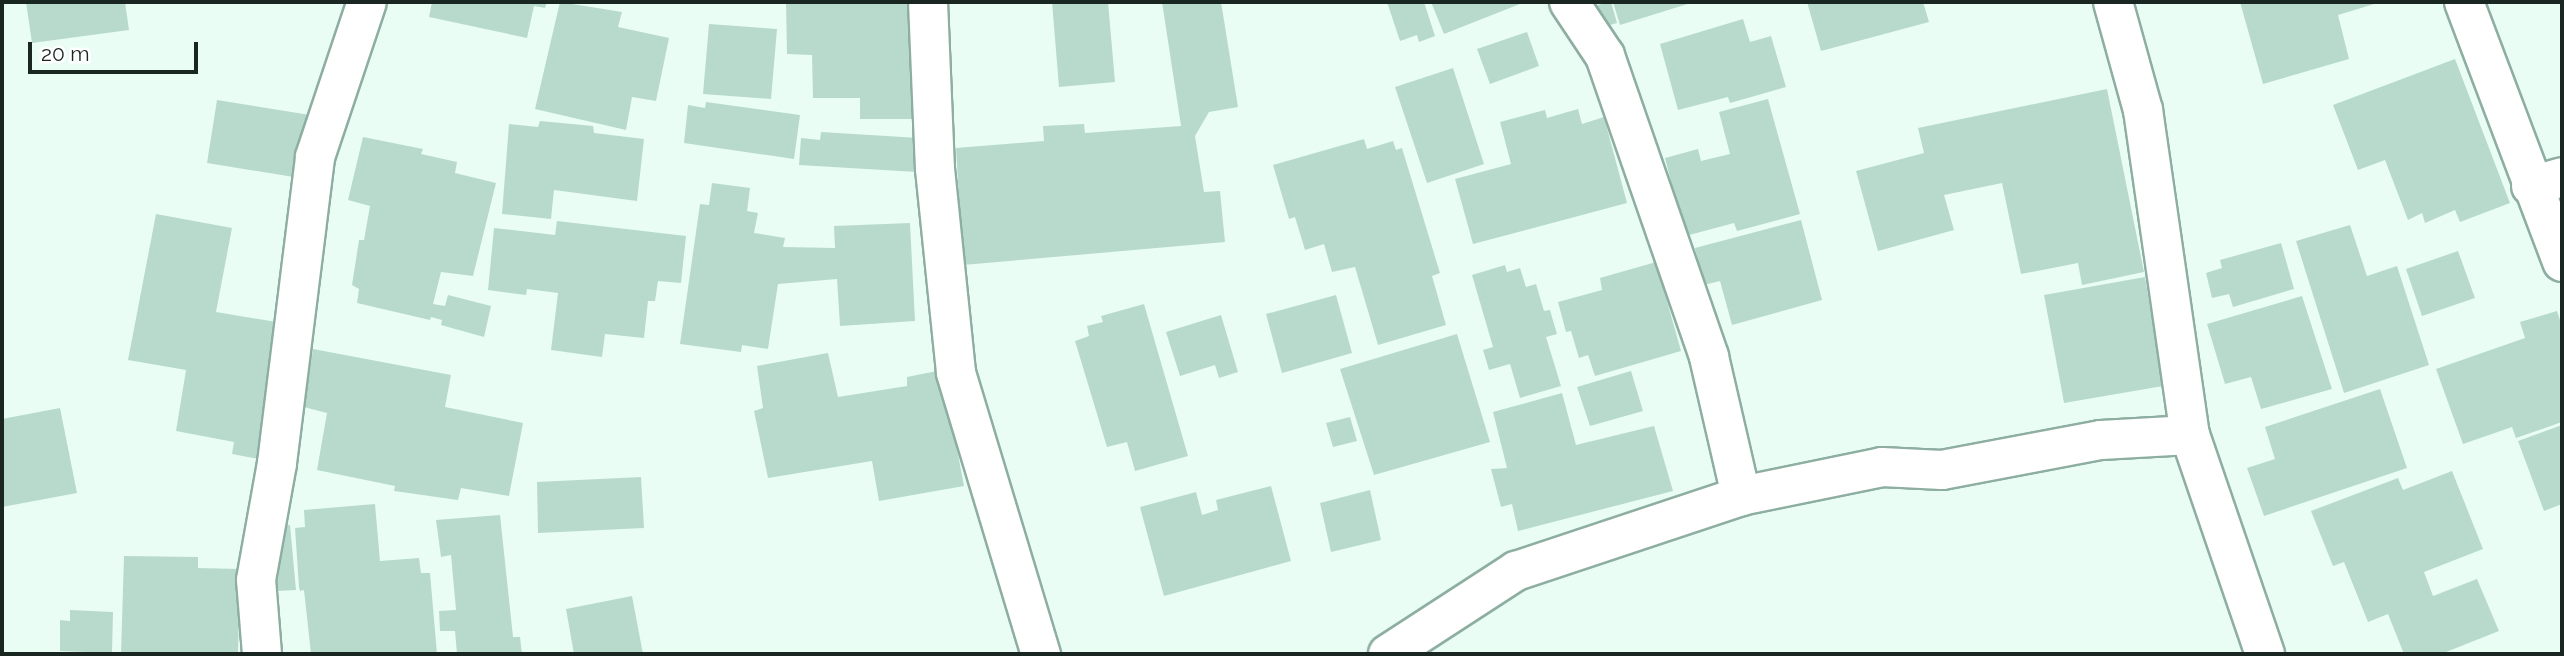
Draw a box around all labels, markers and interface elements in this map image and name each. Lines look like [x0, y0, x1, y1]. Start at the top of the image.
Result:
scale bar [32, 28, 201, 72]
text: 20 m [41, 41, 89, 66]

